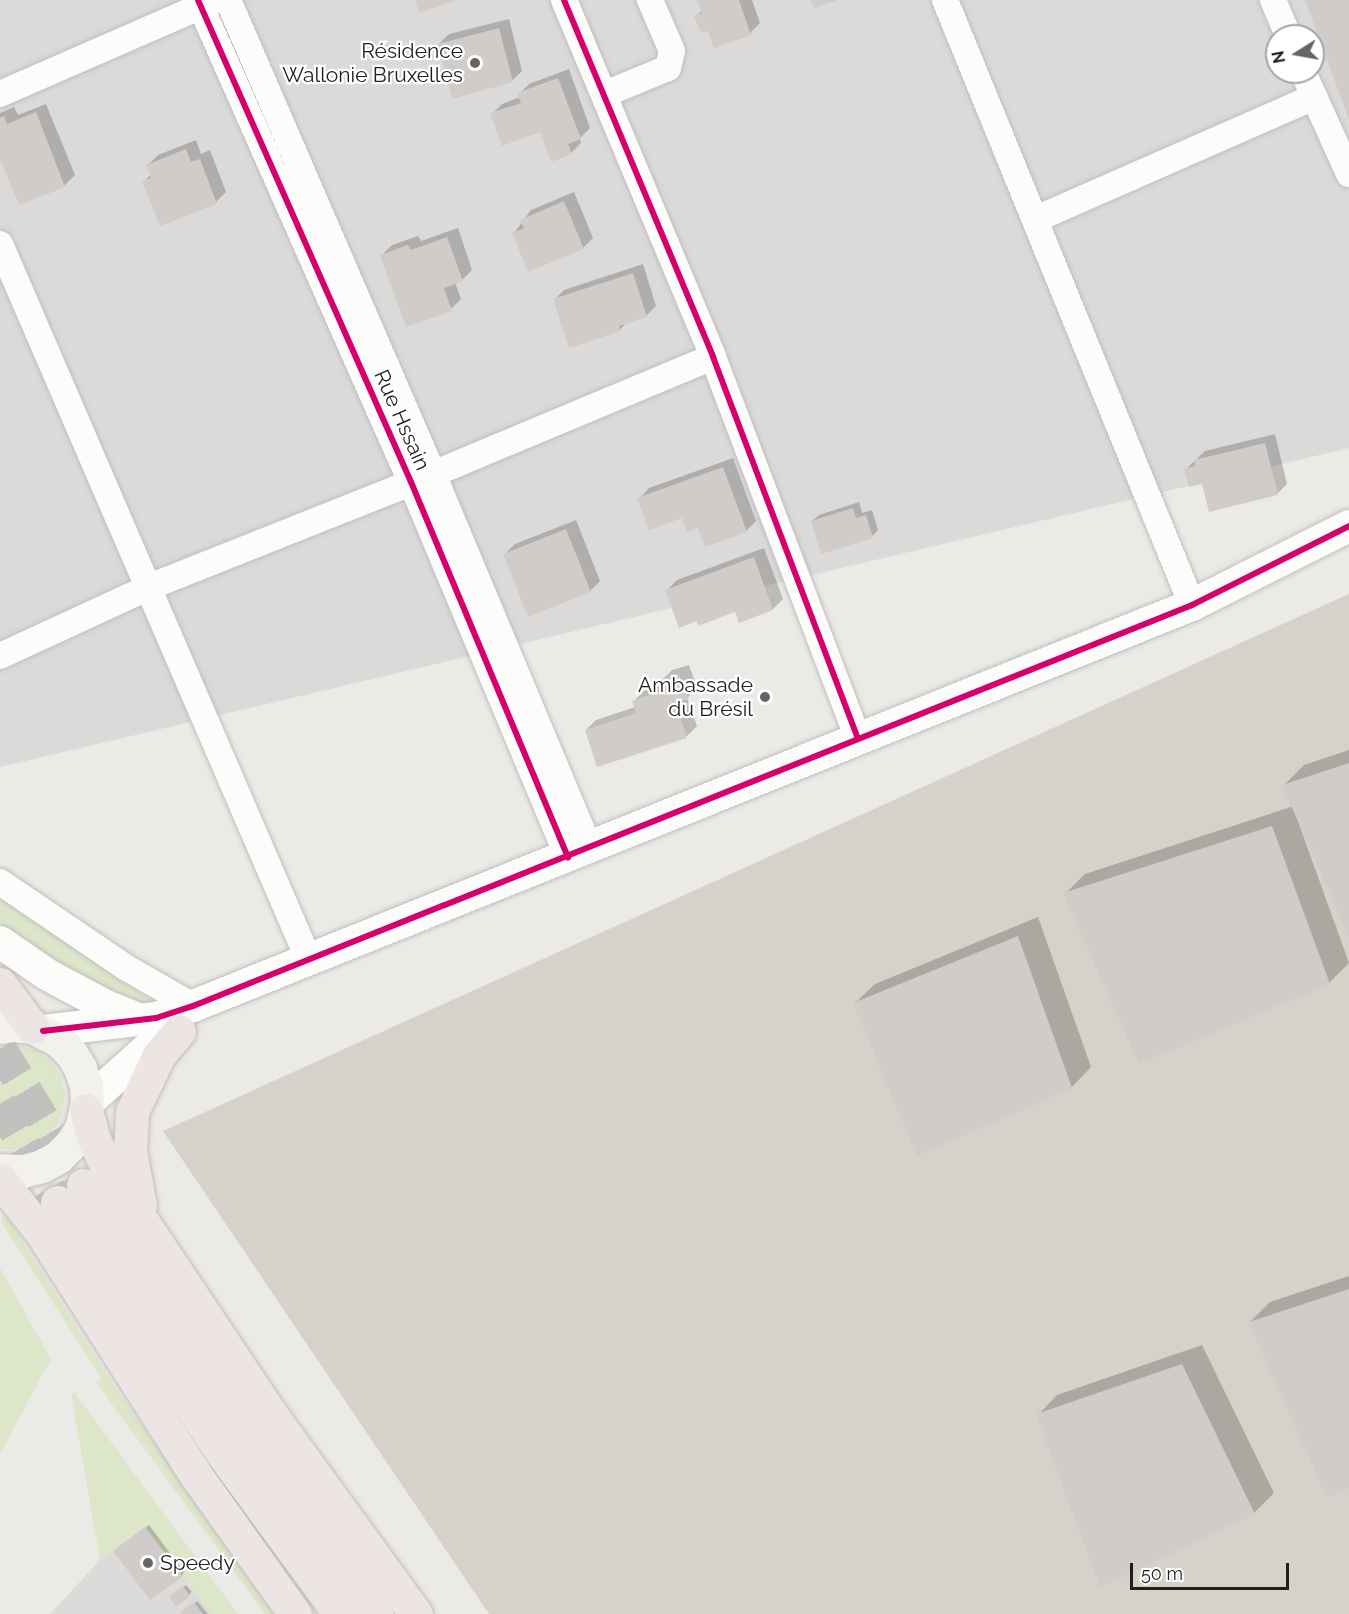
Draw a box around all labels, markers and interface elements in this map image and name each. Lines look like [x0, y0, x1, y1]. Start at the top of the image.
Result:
north arrow [1265, 24, 1325, 84]
place label: Résidence Wallonie Bruxelles [282, 38, 463, 88]
text: N [1268, 49, 1289, 65]
marker: Résidence Wallonie Bruxelles [468, 56, 482, 70]
street label: Rue Hssain [369, 366, 435, 474]
place label: Ambassade du Brésil [638, 672, 753, 722]
marker: Ambassade du Brésil [758, 690, 772, 704]
place label: Speedy [160, 1550, 235, 1576]
scale bar [1133, 1551, 1292, 1589]
marker: Speedy [141, 1556, 155, 1570]
text: 50 m [1141, 1563, 1183, 1584]

